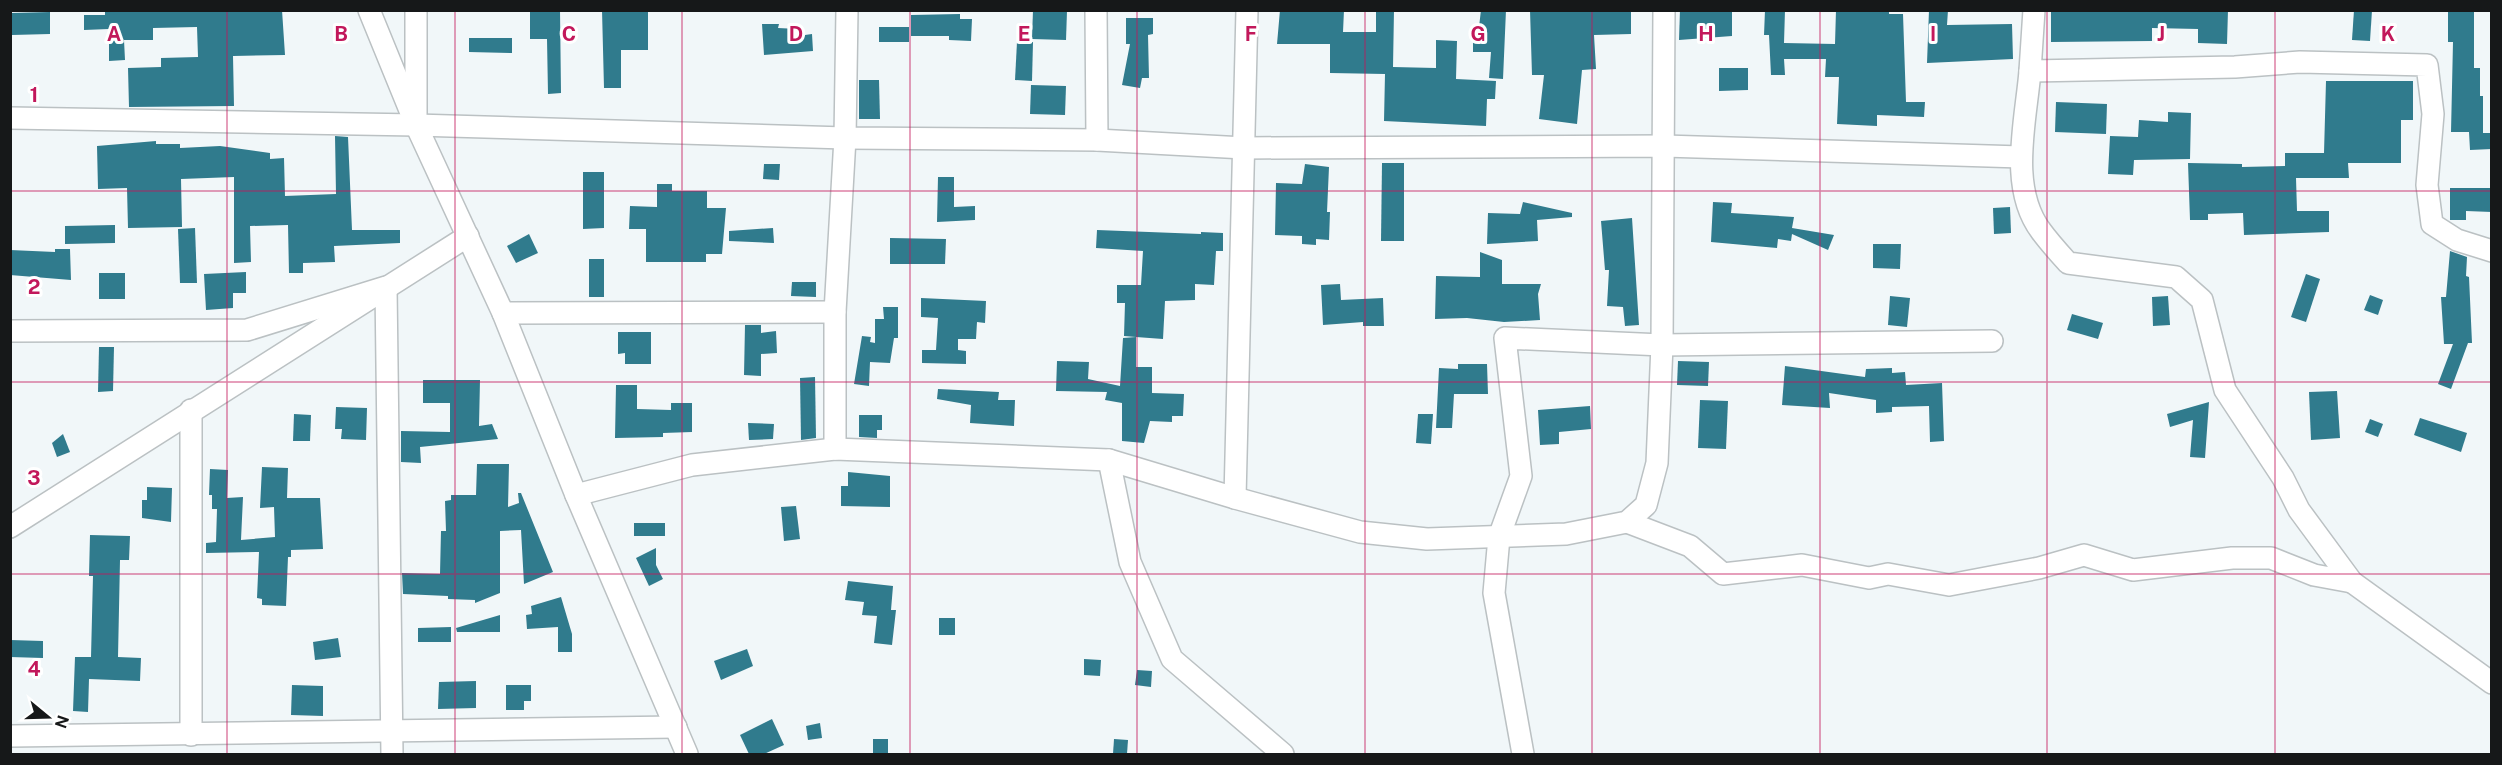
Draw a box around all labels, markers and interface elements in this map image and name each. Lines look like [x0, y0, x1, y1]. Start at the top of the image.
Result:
text: A [107, 22, 121, 46]
text: B [334, 22, 348, 46]
text: C [562, 22, 576, 46]
text: D [789, 22, 803, 46]
text: E [1018, 22, 1030, 46]
text: F [1245, 22, 1257, 46]
text: G [1470, 22, 1486, 46]
text: H [1698, 22, 1714, 46]
text: I [1930, 22, 1936, 46]
text: J [2157, 22, 2165, 46]
text: K [2381, 22, 2395, 46]
text: 1 [30, 83, 38, 107]
text: 2 [28, 275, 40, 299]
text: 3 [27, 466, 41, 490]
text: 4 [27, 657, 41, 681]
north arrow [18, 687, 78, 747]
text: N [51, 713, 73, 731]

